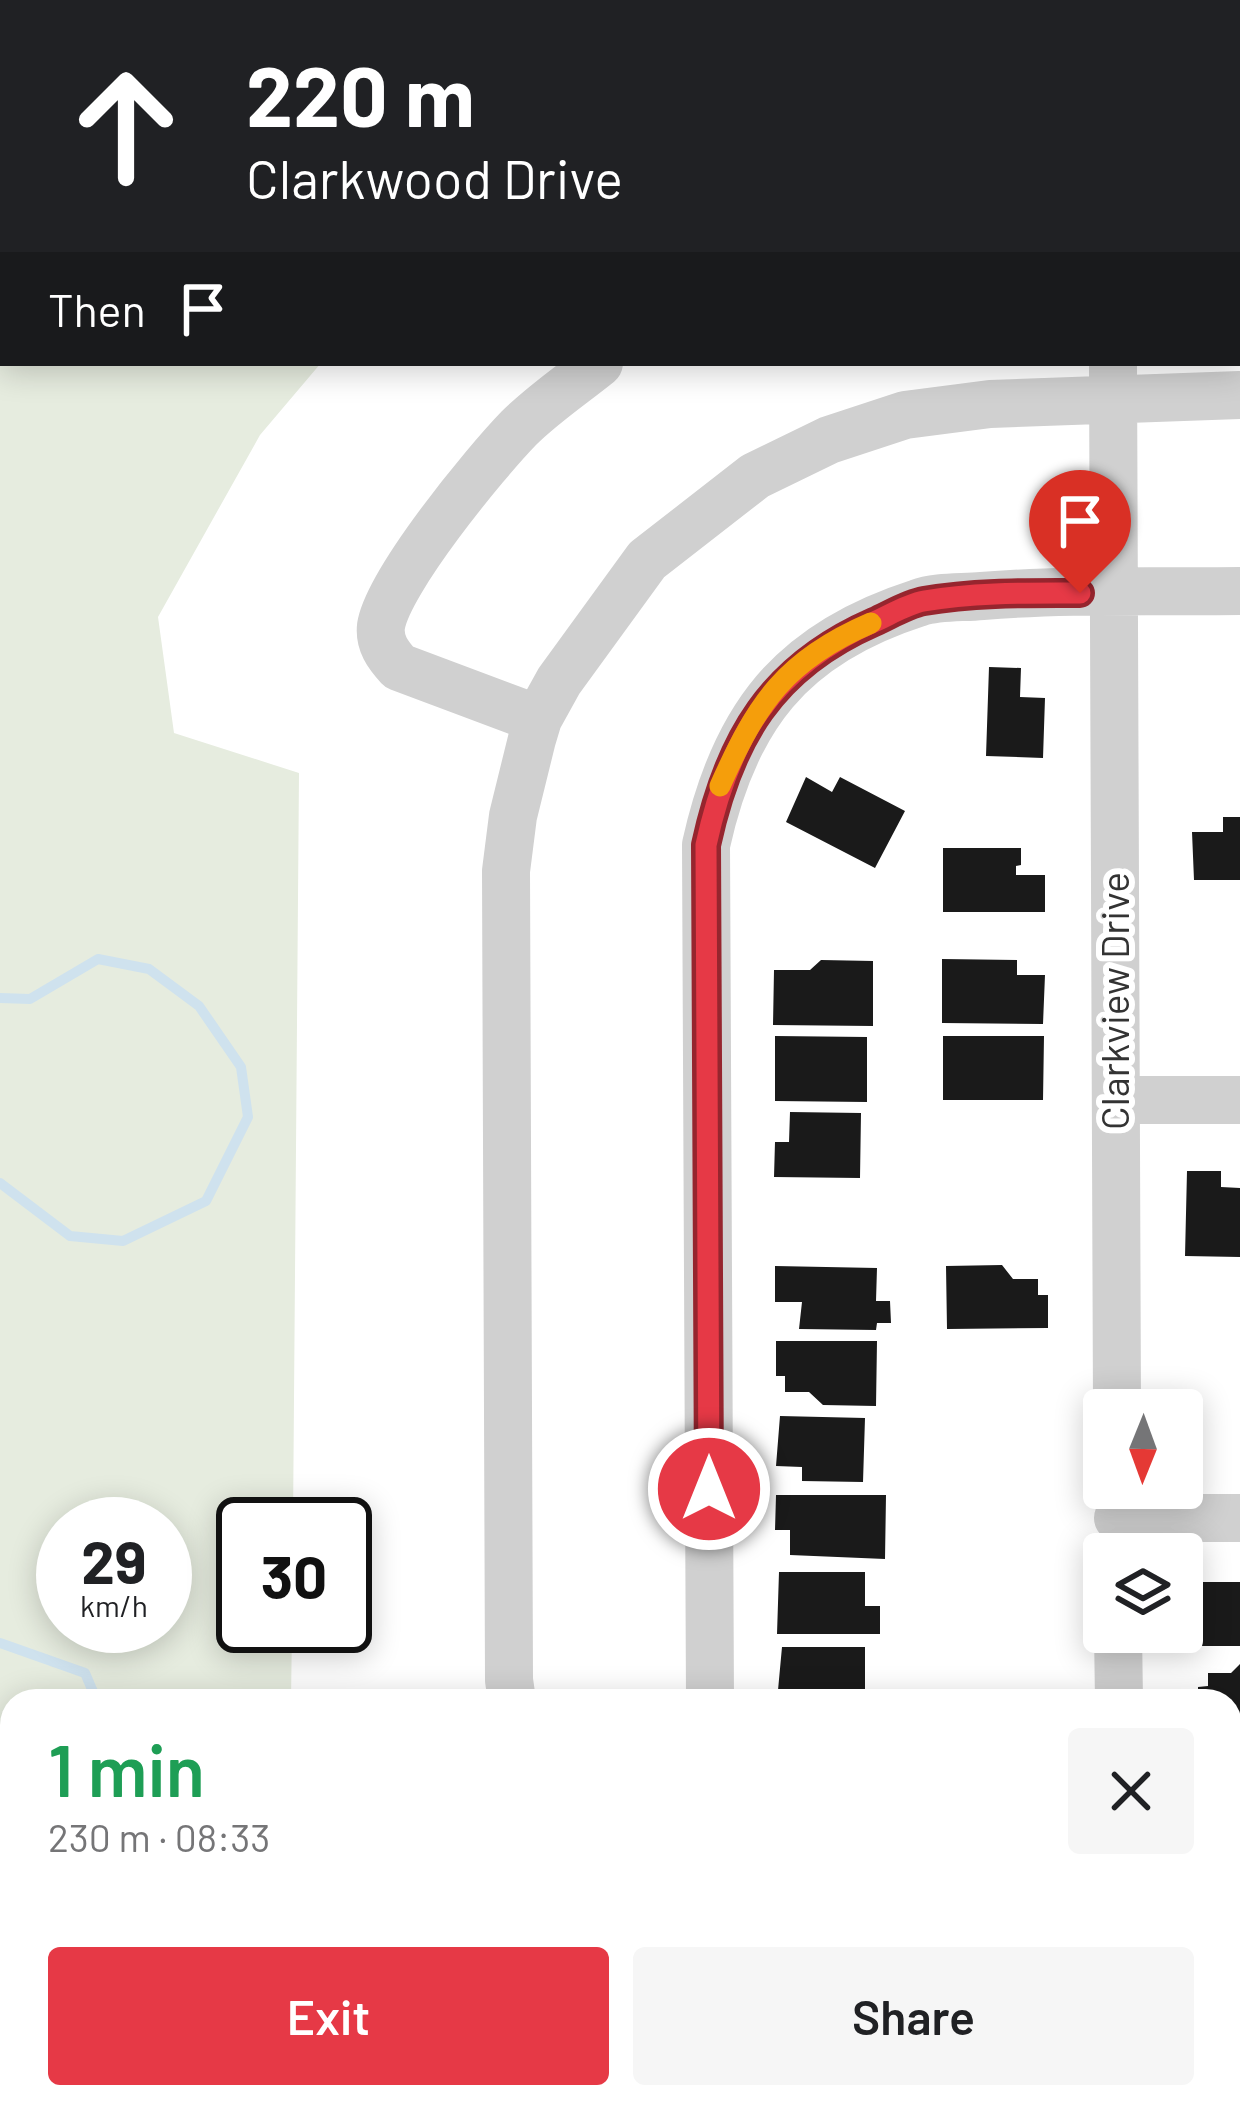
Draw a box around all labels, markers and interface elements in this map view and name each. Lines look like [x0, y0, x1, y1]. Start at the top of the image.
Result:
text: 220 m [246, 43, 475, 144]
icon: ahead [48, 48, 204, 204]
text: Clarkwood Drive [246, 145, 623, 210]
icon: arrive [170, 276, 236, 342]
text: Then [48, 282, 146, 336]
pin [1029, 470, 1131, 593]
icon: arrive [1047, 488, 1113, 554]
street label: Clarkview Drive [1090, 872, 1137, 1130]
north arrow [1083, 1389, 1203, 1509]
map controls [1083, 1389, 1203, 1653]
position arrow [646, 1426, 772, 1552]
speed limit sign: 30 [216, 1497, 372, 1653]
text: 29 [81, 1524, 147, 1596]
button: layers [1083, 1533, 1203, 1653]
text: km/h [80, 1587, 148, 1623]
text: 1 min [48, 1725, 205, 1811]
button: close [1068, 1728, 1194, 1854]
text: 230 m · 08:33 [48, 1813, 270, 1860]
button: Exit [48, 1947, 609, 2085]
button: Share [633, 1947, 1194, 2085]

